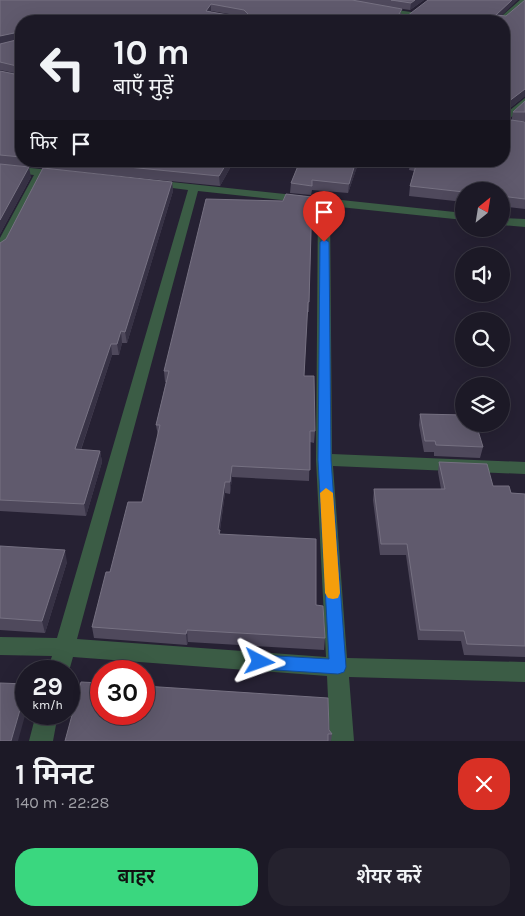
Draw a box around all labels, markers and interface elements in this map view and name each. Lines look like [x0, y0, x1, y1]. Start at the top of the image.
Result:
text: 10 m [113, 32, 190, 73]
icon: left [30, 35, 95, 100]
text: बाएँ मुड़ें [113, 74, 174, 100]
icon: arrive [67, 130, 95, 158]
text: फिर [30, 132, 57, 154]
north arrow [455, 182, 510, 238]
map controls [455, 182, 510, 432]
pin [303, 191, 345, 242]
icon: arrive [310, 198, 338, 226]
button: sound [455, 247, 510, 302]
button: search [455, 312, 510, 367]
button: layers [455, 377, 510, 432]
position arrow [233, 635, 285, 687]
speed limit sign: 30 [90, 660, 155, 725]
text: 29 [32, 672, 63, 701]
text: km/h [32, 698, 63, 712]
text: 1 मिनट [15, 756, 94, 792]
button: close [458, 758, 510, 810]
text: 140 m · 22:28 [15, 793, 109, 812]
button: बाहर [15, 848, 258, 906]
button: शेयर करें [268, 848, 510, 906]

